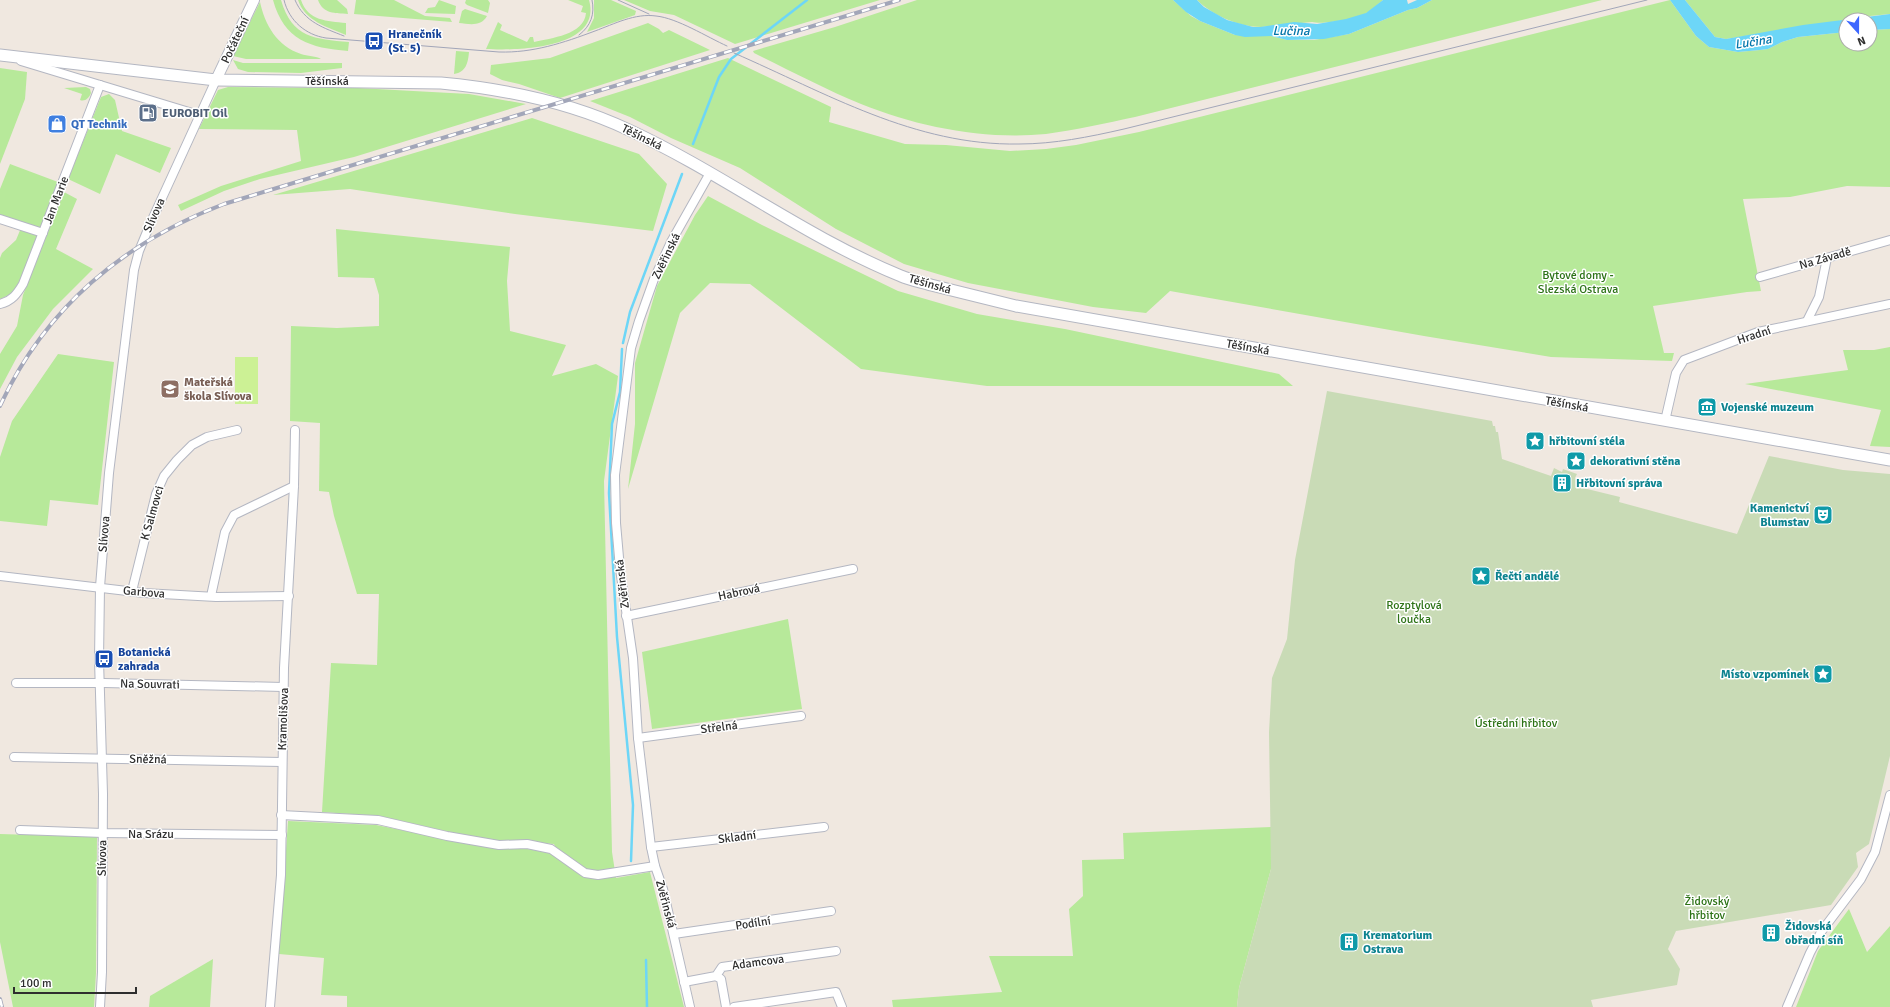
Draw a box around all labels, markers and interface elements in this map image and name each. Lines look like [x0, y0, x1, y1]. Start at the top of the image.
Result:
north arrow [1838, 12, 1878, 52]
street label: Počáteční [218, 14, 253, 66]
water label: Lučina [1272, 23, 1310, 39]
place label: Hranečník (St. 5) [388, 27, 442, 56]
bus stop icon: Hranečník (St. 5) [363, 30, 385, 52]
water label: Lučina [1734, 31, 1773, 53]
text: N [1856, 33, 1867, 48]
street label: Těšínská [305, 74, 349, 89]
fuel station icon: EUROBIT Oil [137, 102, 159, 124]
place label: EUROBIT Oil [162, 106, 228, 121]
shop icon: QT Technik [46, 113, 68, 135]
place label: QT Technik [71, 117, 128, 132]
street label: Těšínská [619, 121, 665, 154]
street label: Jan Marie [41, 174, 72, 226]
street label: Slívova [140, 196, 169, 235]
street label: Zvěřinská [649, 231, 684, 282]
street label: Na Závadě [1798, 244, 1853, 273]
park label: Bytové domy - Slezská Ostrava [1538, 268, 1618, 297]
street label: Těšínská [907, 271, 953, 298]
street label: Hradní [1735, 323, 1774, 348]
street label: Těšínská [1225, 336, 1271, 359]
place label: Mateřská škola Slívova [184, 375, 252, 404]
school or university icon: Mateřská škola Slívova [159, 378, 181, 400]
street label: Těšínská [1544, 393, 1590, 416]
museum icon: Vojenské muzeum [1696, 396, 1718, 418]
place label: Vojenské muzeum [1721, 400, 1814, 415]
place icon: hřbitovní stéla [1524, 430, 1546, 452]
place label: hřbitovní stéla [1549, 434, 1625, 449]
place icon: dekorativní stěna [1565, 450, 1587, 472]
place label: dekorativní stěna [1590, 454, 1680, 469]
building icon: Hřbitovní správa [1551, 472, 1573, 494]
place label: Hřbitovní správa [1576, 476, 1662, 491]
street label: K Salmovci [138, 484, 167, 542]
place label: Kamenictví Blumstav [1750, 501, 1809, 530]
theatre icon: Kamenictví Blumstav [1812, 504, 1834, 526]
street label: Slívova [95, 515, 114, 553]
street label: Zvěřinská [612, 558, 633, 609]
place icon: Řečtí andělé [1470, 565, 1492, 587]
place label: Řečtí andělé [1495, 569, 1559, 584]
street label: Habrová [717, 581, 761, 604]
street label: Garbova [122, 583, 166, 602]
park label: Rozptylová loučka [1386, 598, 1442, 627]
place label: Botanická zahrada [118, 645, 171, 674]
bus stop icon: Botanická zahrada [93, 648, 115, 670]
place icon: Místo vzpomínek [1812, 663, 1834, 685]
place label: Místo vzpomínek [1721, 667, 1810, 682]
street label: Na Souvrati [120, 676, 180, 693]
street label: Kramolišova [275, 687, 292, 751]
park label: Ústřední hřbitov [1475, 716, 1558, 731]
street label: Střelná [700, 718, 738, 737]
street label: Sněžná [129, 752, 167, 767]
street label: Na Srázu [128, 827, 174, 842]
street label: Skladní [717, 828, 758, 847]
street label: Slívova [95, 840, 110, 876]
street label: Zvěřinská [652, 878, 679, 930]
park label: Židovský hřbitov [1685, 894, 1730, 923]
street label: Podílní [734, 913, 773, 934]
place label: Židovská obřadní síň [1785, 919, 1844, 948]
building icon: Židovská obřadní síň [1760, 922, 1782, 944]
place label: Krematorium Ostrava [1363, 928, 1433, 957]
building icon: Krematorium Ostrava [1338, 931, 1360, 953]
street label: Adamcova [731, 951, 785, 974]
scale bar [14, 969, 136, 995]
text: 100 m [20, 976, 52, 991]

